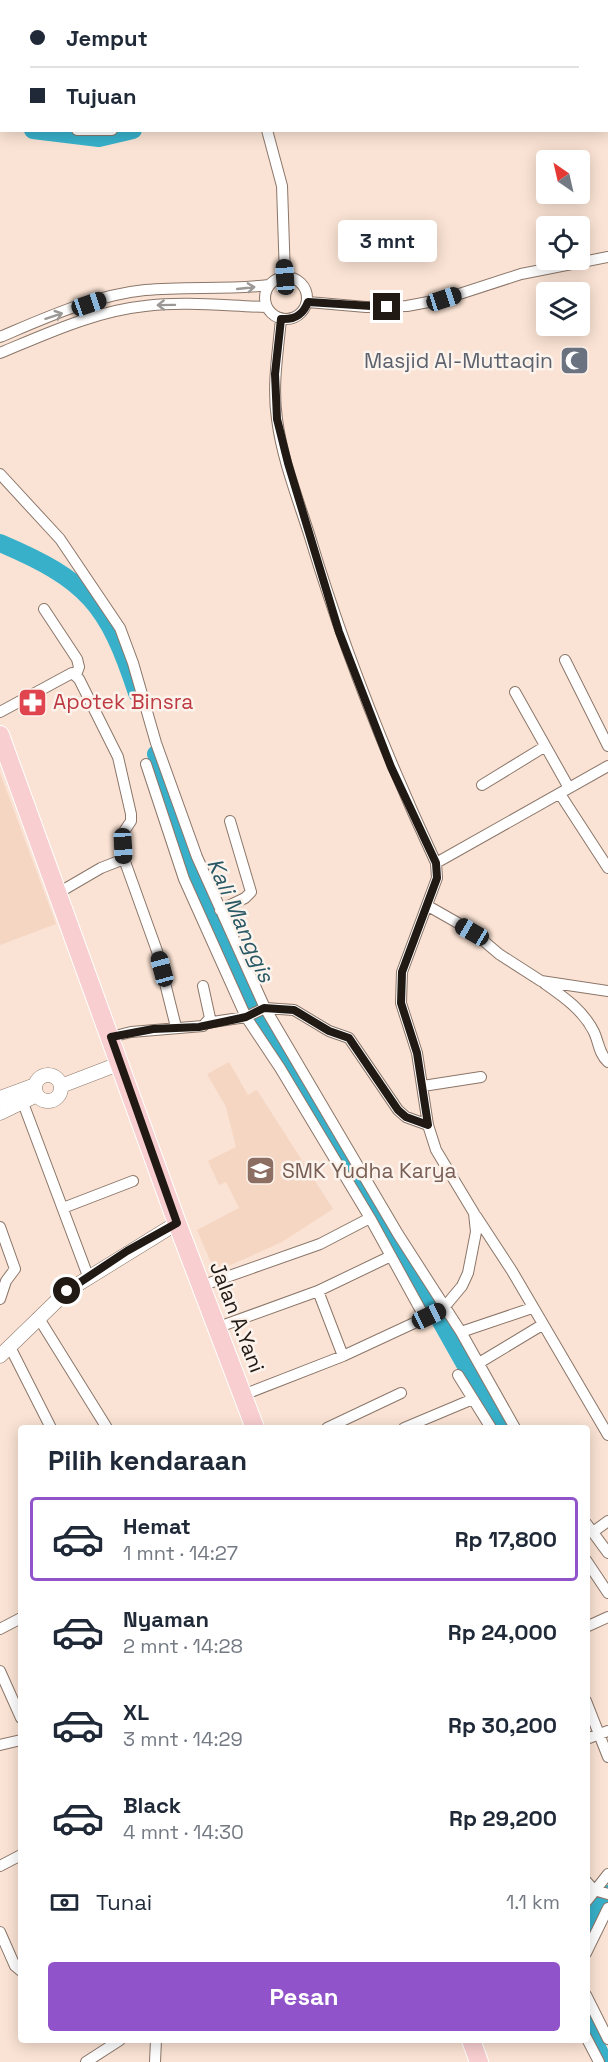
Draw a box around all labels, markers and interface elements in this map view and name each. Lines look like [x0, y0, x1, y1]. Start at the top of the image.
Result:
text: Jemput [66, 24, 148, 52]
text: Tujuan [66, 82, 137, 110]
north arrow [536, 150, 590, 204]
map controls [536, 150, 590, 336]
button: locate [536, 216, 590, 270]
callout: 3 mnt [338, 220, 436, 262]
text: 3 mnt [360, 228, 415, 254]
car [275, 258, 295, 296]
one-way arrow [235, 282, 255, 293]
button: layers [536, 282, 590, 336]
car [424, 285, 464, 313]
car [69, 290, 109, 318]
route end [373, 293, 400, 320]
one-way arrow [156, 299, 176, 311]
one-way arrow [44, 309, 63, 320]
mosque icon: Masjid Al-Muttaqin [558, 345, 590, 377]
place label: Masjid Al-Muttaqin [364, 347, 553, 374]
pharmacy icon: Apotek Binsra [16, 686, 48, 718]
place label: Apotek Binsra [53, 688, 193, 715]
car [113, 828, 133, 864]
water label: Kali Manggis [201, 854, 281, 988]
car [452, 915, 492, 949]
car [149, 949, 175, 989]
school or university icon: SMK Yudha Karya [245, 1155, 277, 1187]
place label: SMK Yudha Karya [282, 1157, 457, 1184]
street label: Jalan A.Yani [204, 1257, 271, 1376]
route start [53, 1277, 80, 1304]
car [409, 1300, 449, 1332]
text: Pilih kendaraan [48, 1443, 247, 1478]
icon: car [51, 1512, 105, 1566]
text: Hemat [123, 1512, 191, 1540]
text: Rp 17,800 [455, 1525, 557, 1553]
text: 1 mnt · 14:27 [123, 1540, 238, 1566]
icon: car [51, 1605, 105, 1659]
text: Nyaman [123, 1605, 209, 1633]
text: Rp 24,000 [448, 1618, 557, 1646]
text: 2 mnt · 14:28 [123, 1633, 243, 1659]
icon: car [51, 1698, 105, 1752]
text: XL [123, 1698, 149, 1726]
text: Rp 30,200 [448, 1711, 557, 1739]
text: 3 mnt · 14:29 [123, 1726, 243, 1752]
icon: car [51, 1791, 105, 1845]
text: Black [123, 1791, 181, 1819]
text: Rp 29,200 [449, 1804, 557, 1832]
text: 4 mnt · 14:30 [123, 1819, 244, 1845]
icon: cash [48, 1886, 81, 1919]
text: Tunai [96, 1888, 152, 1916]
text: 1.1 km [506, 1889, 560, 1915]
button: Pesan [48, 1962, 560, 2031]

